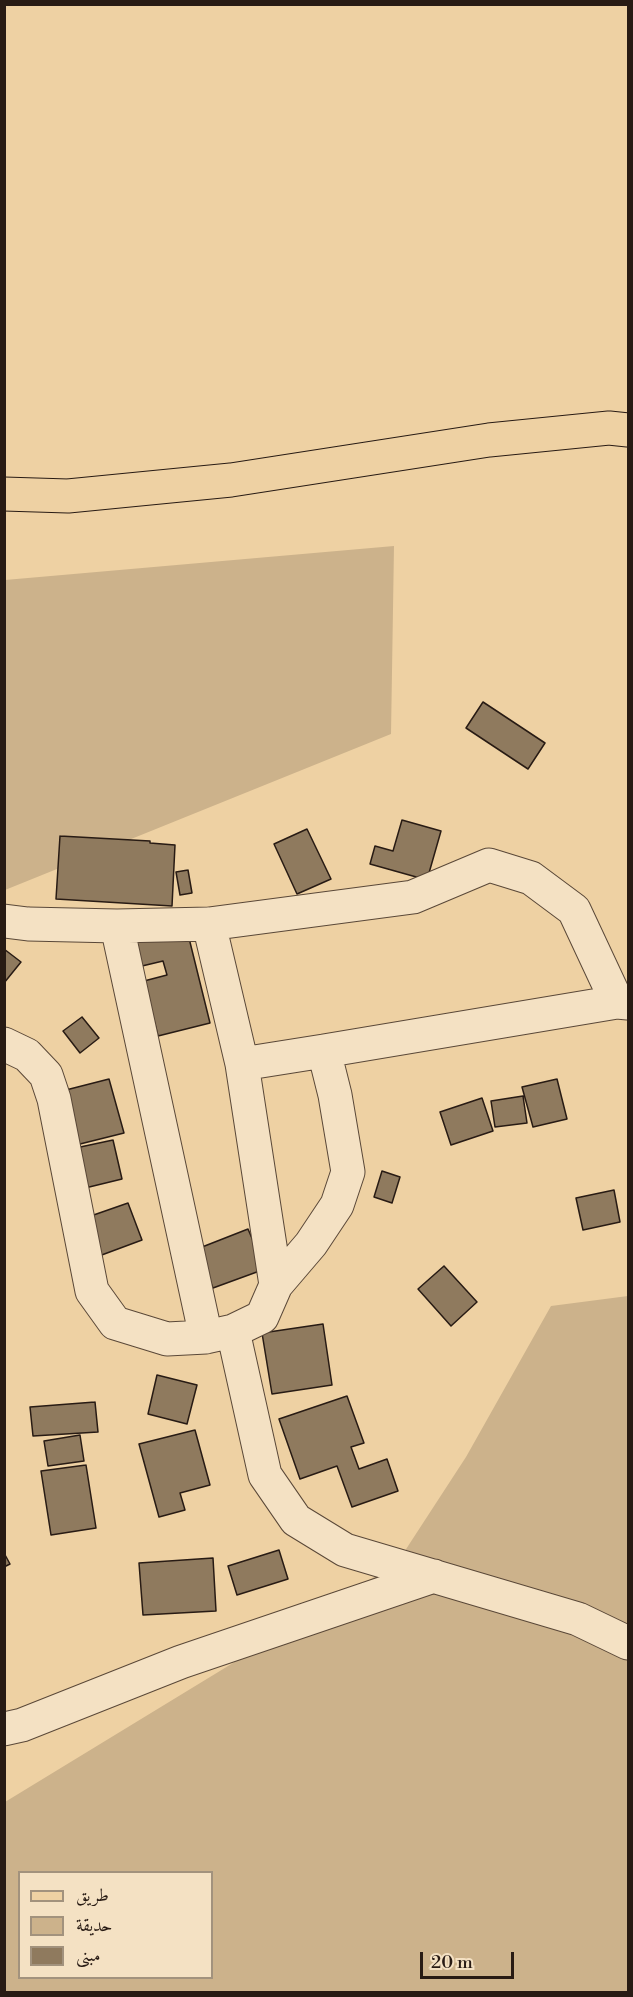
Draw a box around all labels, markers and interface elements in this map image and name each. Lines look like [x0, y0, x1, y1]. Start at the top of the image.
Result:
legend [18, 1871, 213, 1979]
text: طريق [76, 1884, 109, 1907]
text: حديقة [76, 1914, 112, 1937]
scale bar [423, 1940, 518, 1978]
text: مبنى [76, 1944, 101, 1967]
text: 20 m [431, 1951, 473, 1974]

